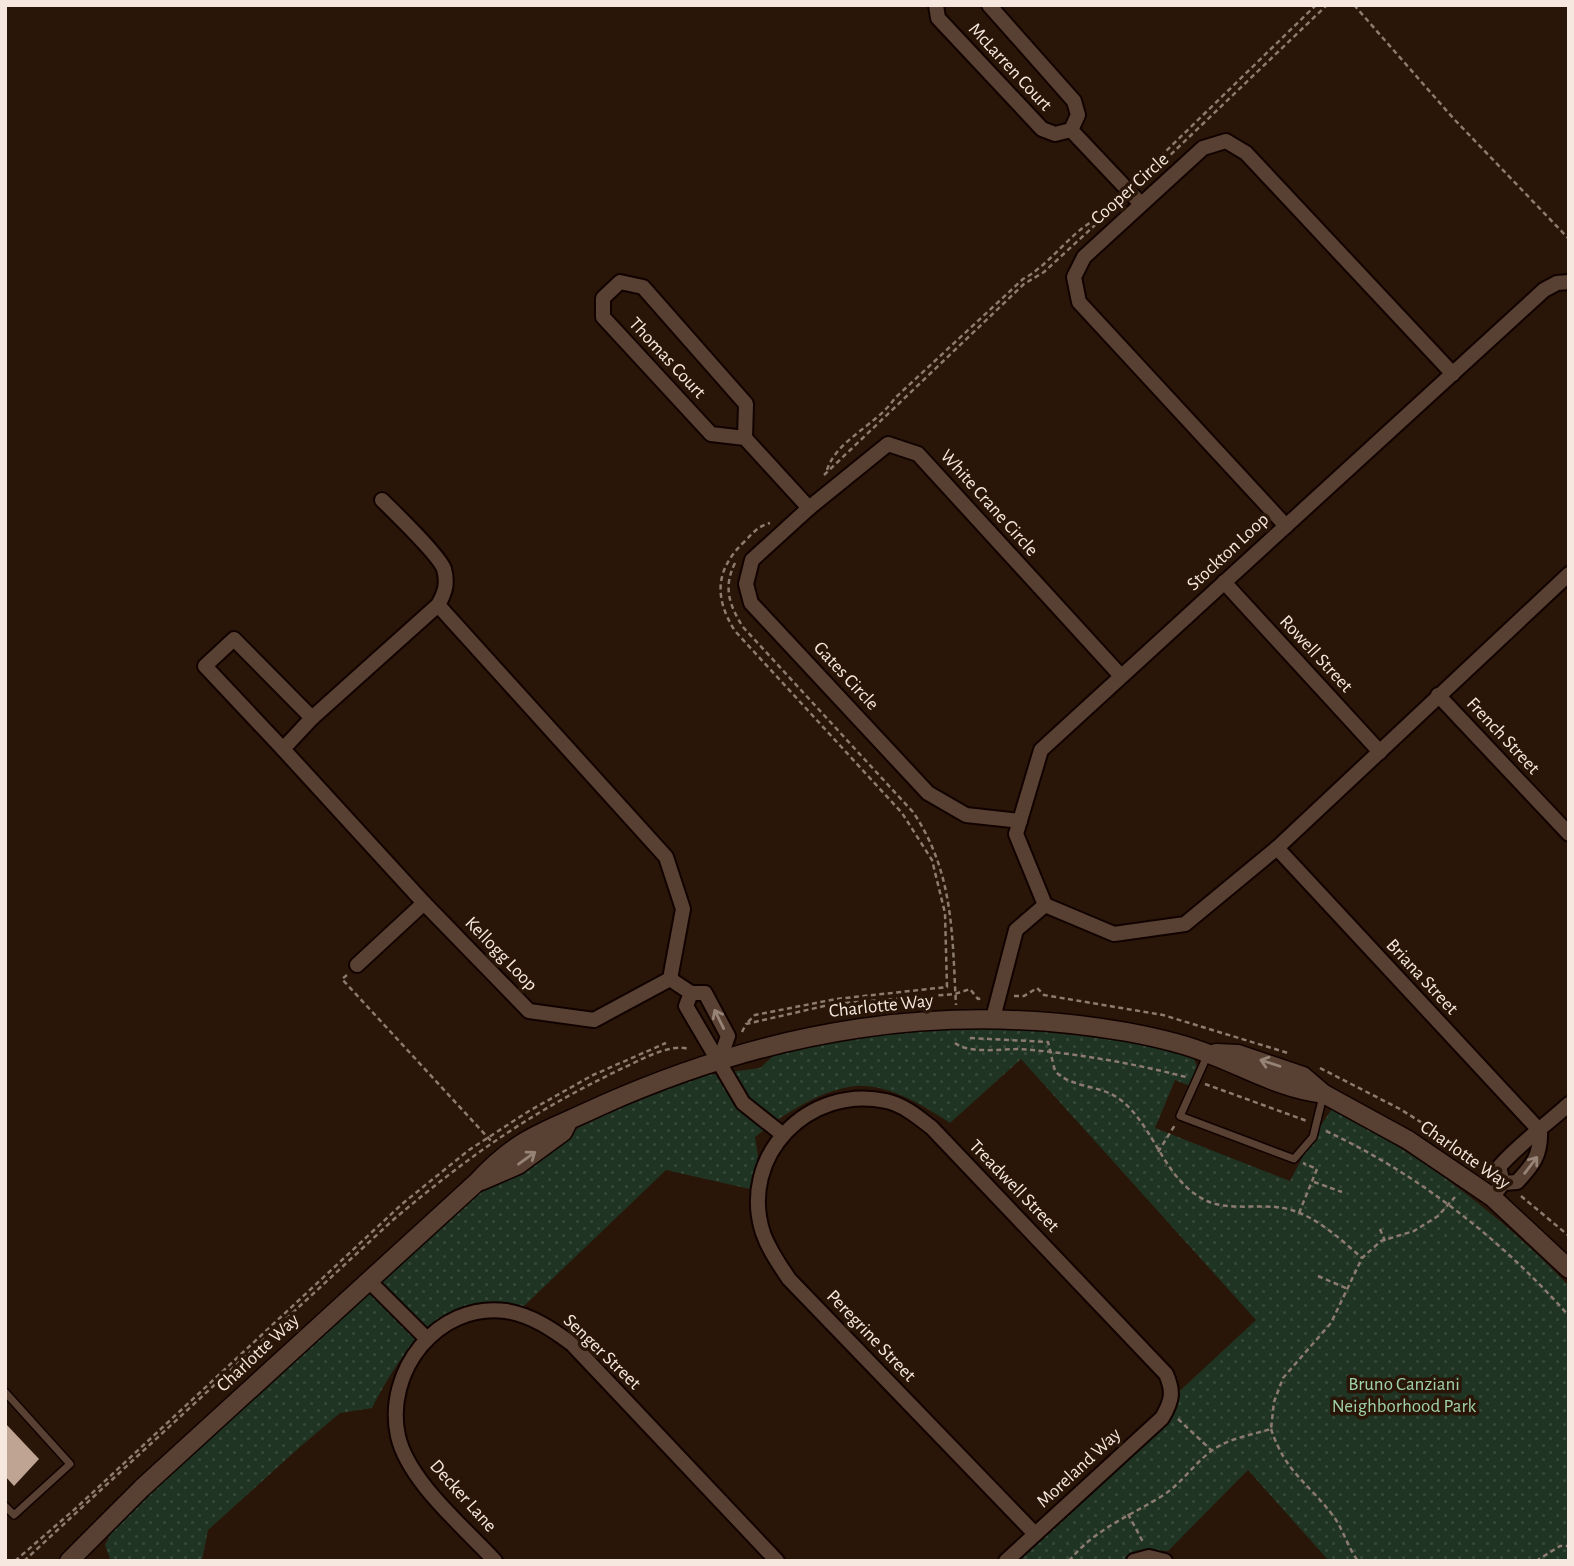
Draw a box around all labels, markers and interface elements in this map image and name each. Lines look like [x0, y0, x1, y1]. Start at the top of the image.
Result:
street label: McLarren Court [965, 19, 1055, 115]
street label: Cooper Circle [1088, 149, 1172, 229]
street label: Thomas Court [625, 314, 709, 402]
street label: White Crane Circle [936, 446, 1042, 560]
street label: Stockton Loop [1184, 510, 1272, 594]
street label: Rowell Street [1276, 612, 1356, 696]
street label: Gates Circle [810, 638, 882, 714]
street label: French Street [1463, 694, 1543, 778]
street label: Kellogg Loop [461, 913, 541, 995]
street label: Briana Street [1382, 935, 1462, 1019]
street label: Charlotte Way [828, 991, 934, 1021]
one-way arrow [712, 1009, 726, 1030]
one-way arrow [1259, 1056, 1281, 1068]
street label: Charlotte Way [1417, 1117, 1513, 1193]
street label: Treadwell Street [965, 1136, 1063, 1236]
one-way arrow [517, 1151, 536, 1166]
one-way arrow [1523, 1155, 1538, 1174]
street label: Peregrine Street [823, 1287, 919, 1385]
street label: Charlotte Way [213, 1310, 303, 1396]
street label: Senger Street [560, 1311, 644, 1393]
park label: Bruno Canziani Neighborhood Park [1332, 1375, 1477, 1416]
street label: Moreland Way [1033, 1424, 1125, 1512]
street label: Decker Lane [426, 1456, 500, 1536]

